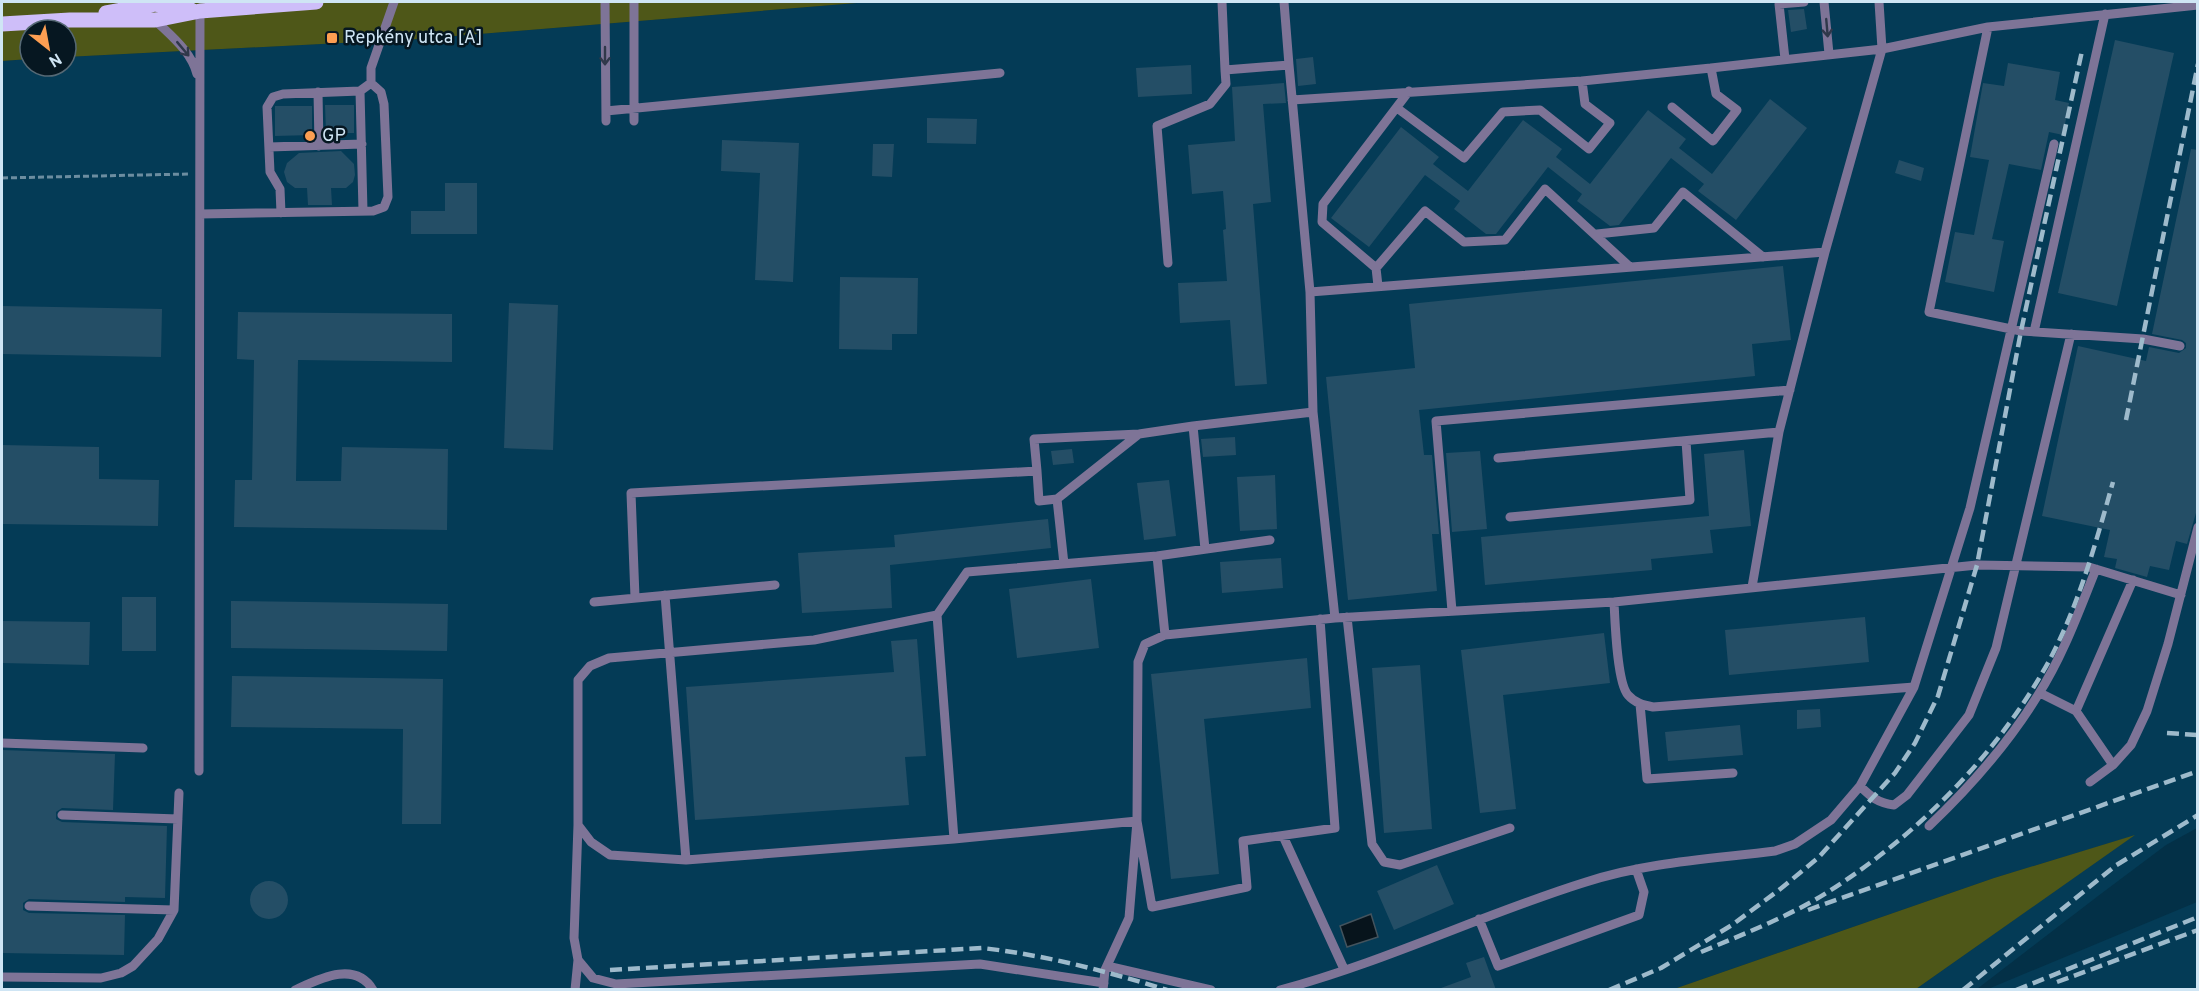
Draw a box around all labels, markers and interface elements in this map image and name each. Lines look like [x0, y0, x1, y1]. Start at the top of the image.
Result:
one-way arrow [1822, 17, 1833, 37]
north arrow [18, 18, 78, 78]
place label: Repkény utca [A] [344, 27, 482, 50]
marker: Repkény utca [A] [325, 31, 339, 45]
one-way arrow [176, 41, 189, 57]
one-way arrow [599, 46, 611, 66]
text: N [45, 48, 65, 71]
place label: GP [322, 125, 346, 148]
marker: GP [303, 129, 317, 143]

